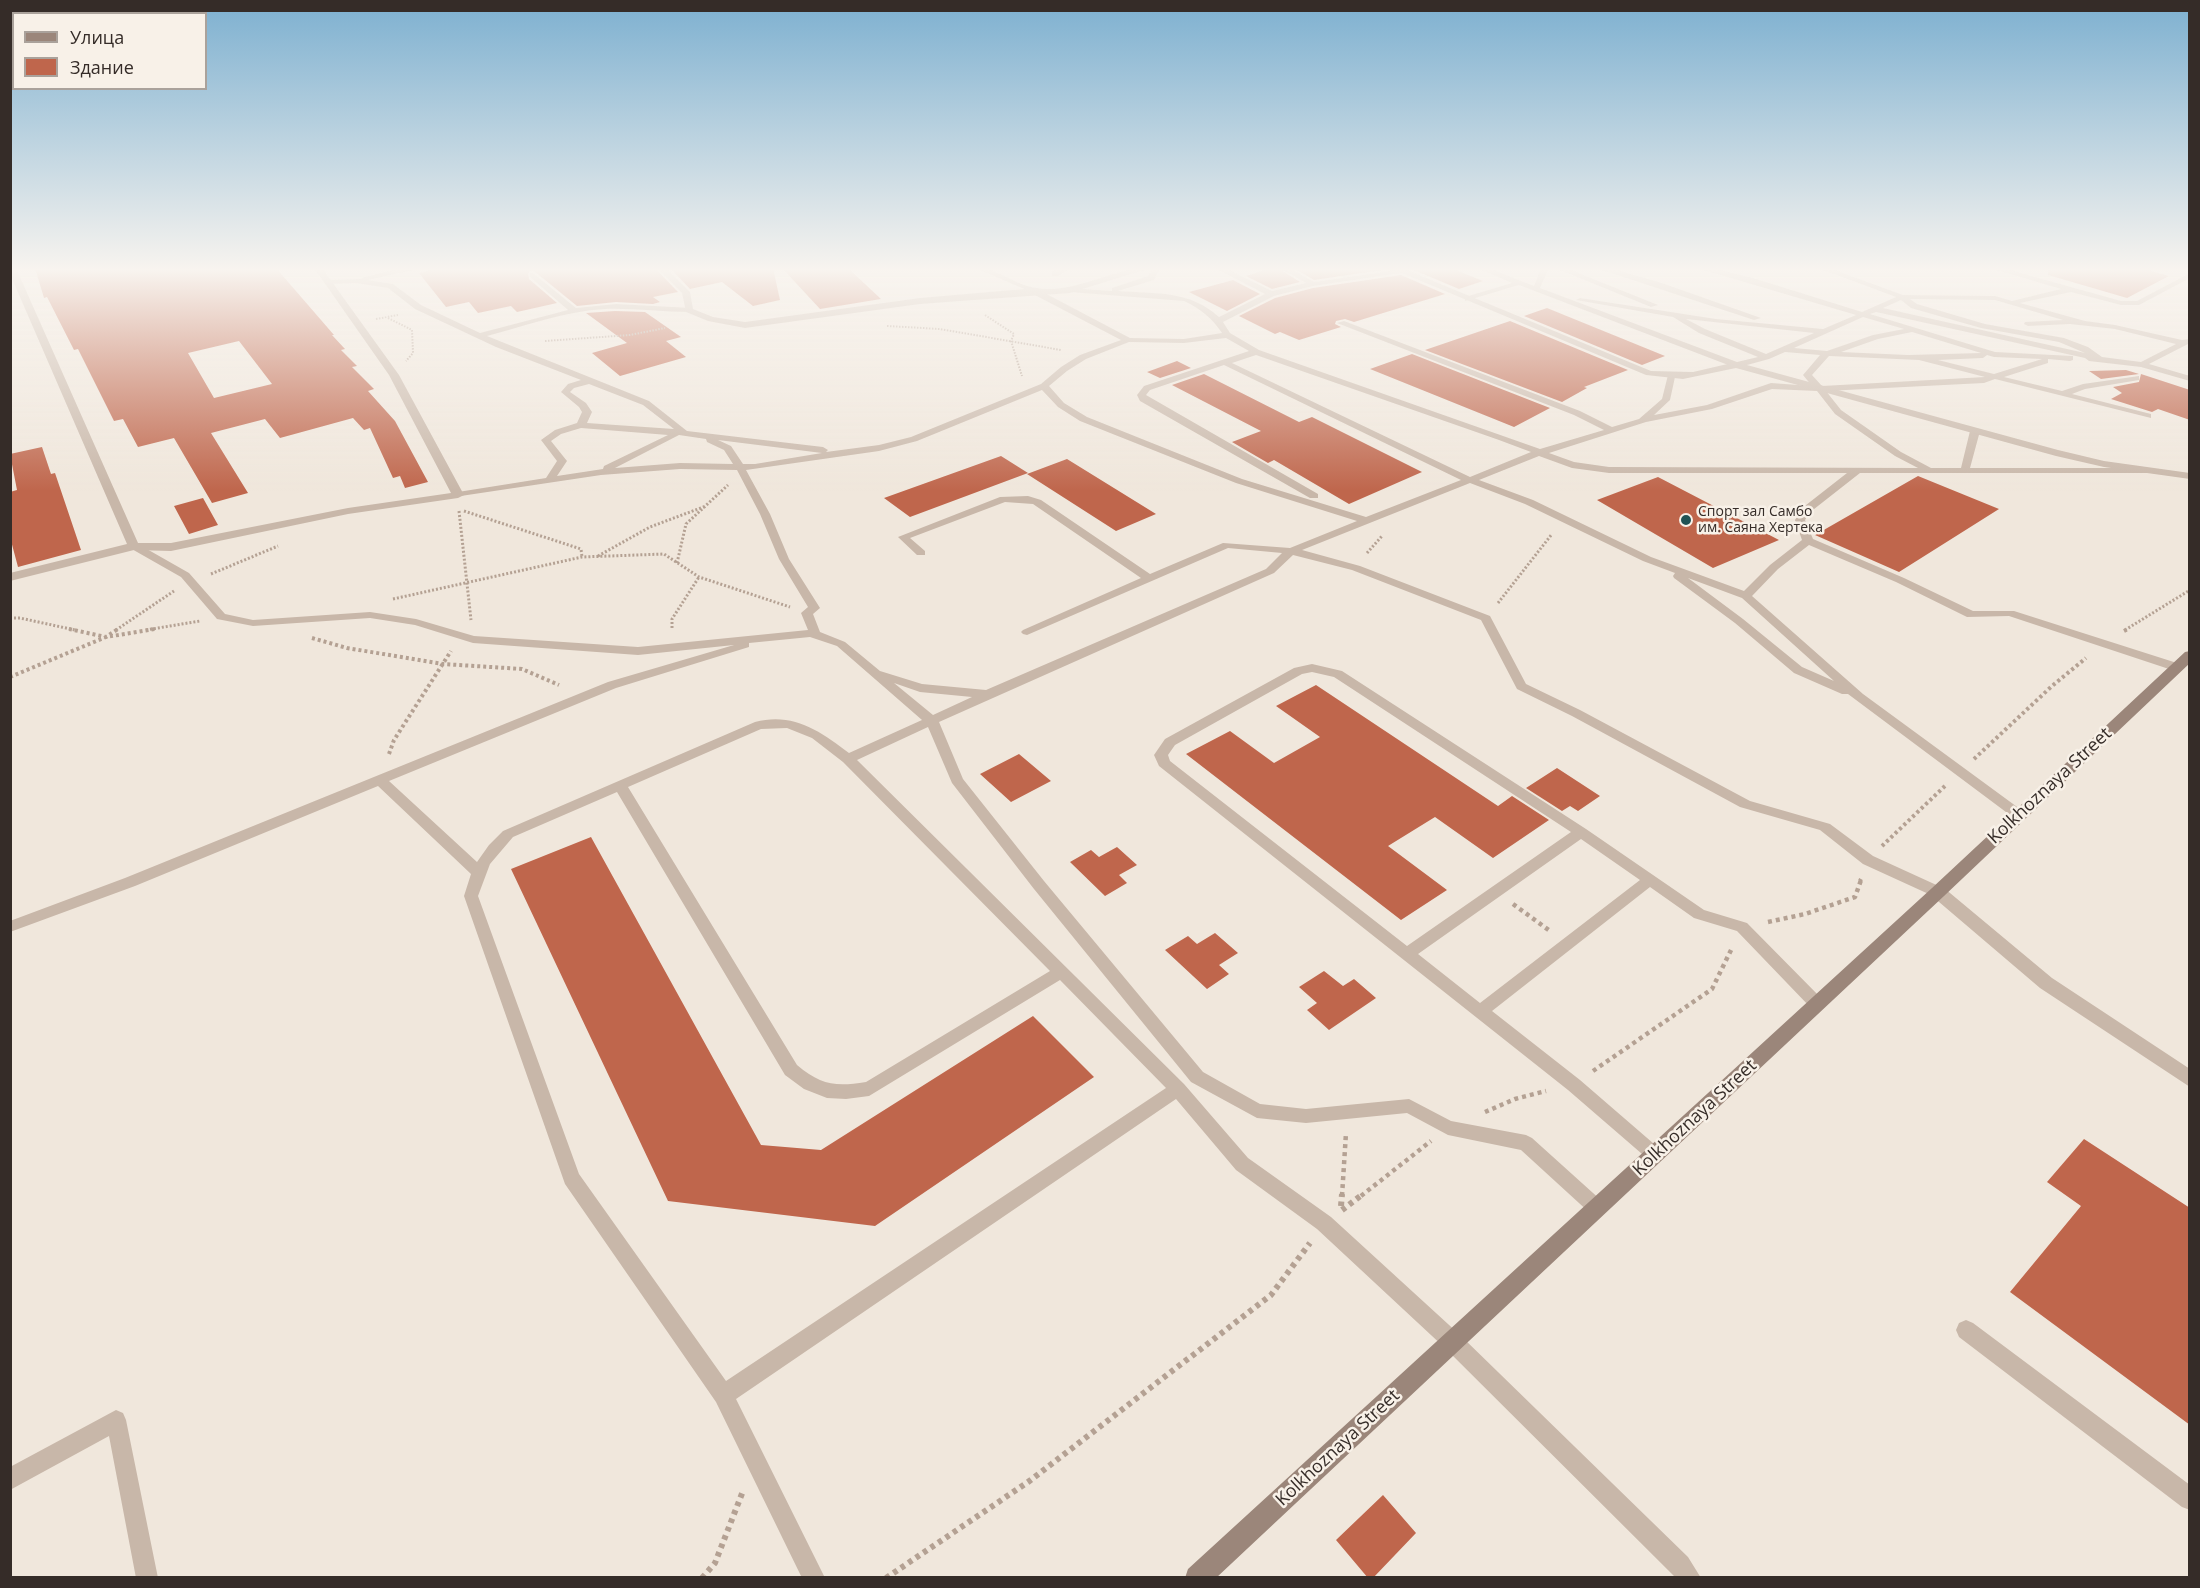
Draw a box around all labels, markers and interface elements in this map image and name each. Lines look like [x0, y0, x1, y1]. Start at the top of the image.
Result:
legend [12, 12, 207, 90]
text: Улица [70, 25, 124, 49]
text: Здание [70, 55, 134, 79]
place label: Спорт зал Самбо им. Саяна Хертека [1698, 504, 1823, 536]
marker: Спорт зал Самбо им. Саяна Хертека [1679, 513, 1693, 527]
street label: Kolkhoznaya Street [1984, 723, 2116, 849]
street label: Kolkhoznaya Street [1629, 1055, 1761, 1181]
street label: Kolkhoznaya Street [1272, 1385, 1404, 1511]

